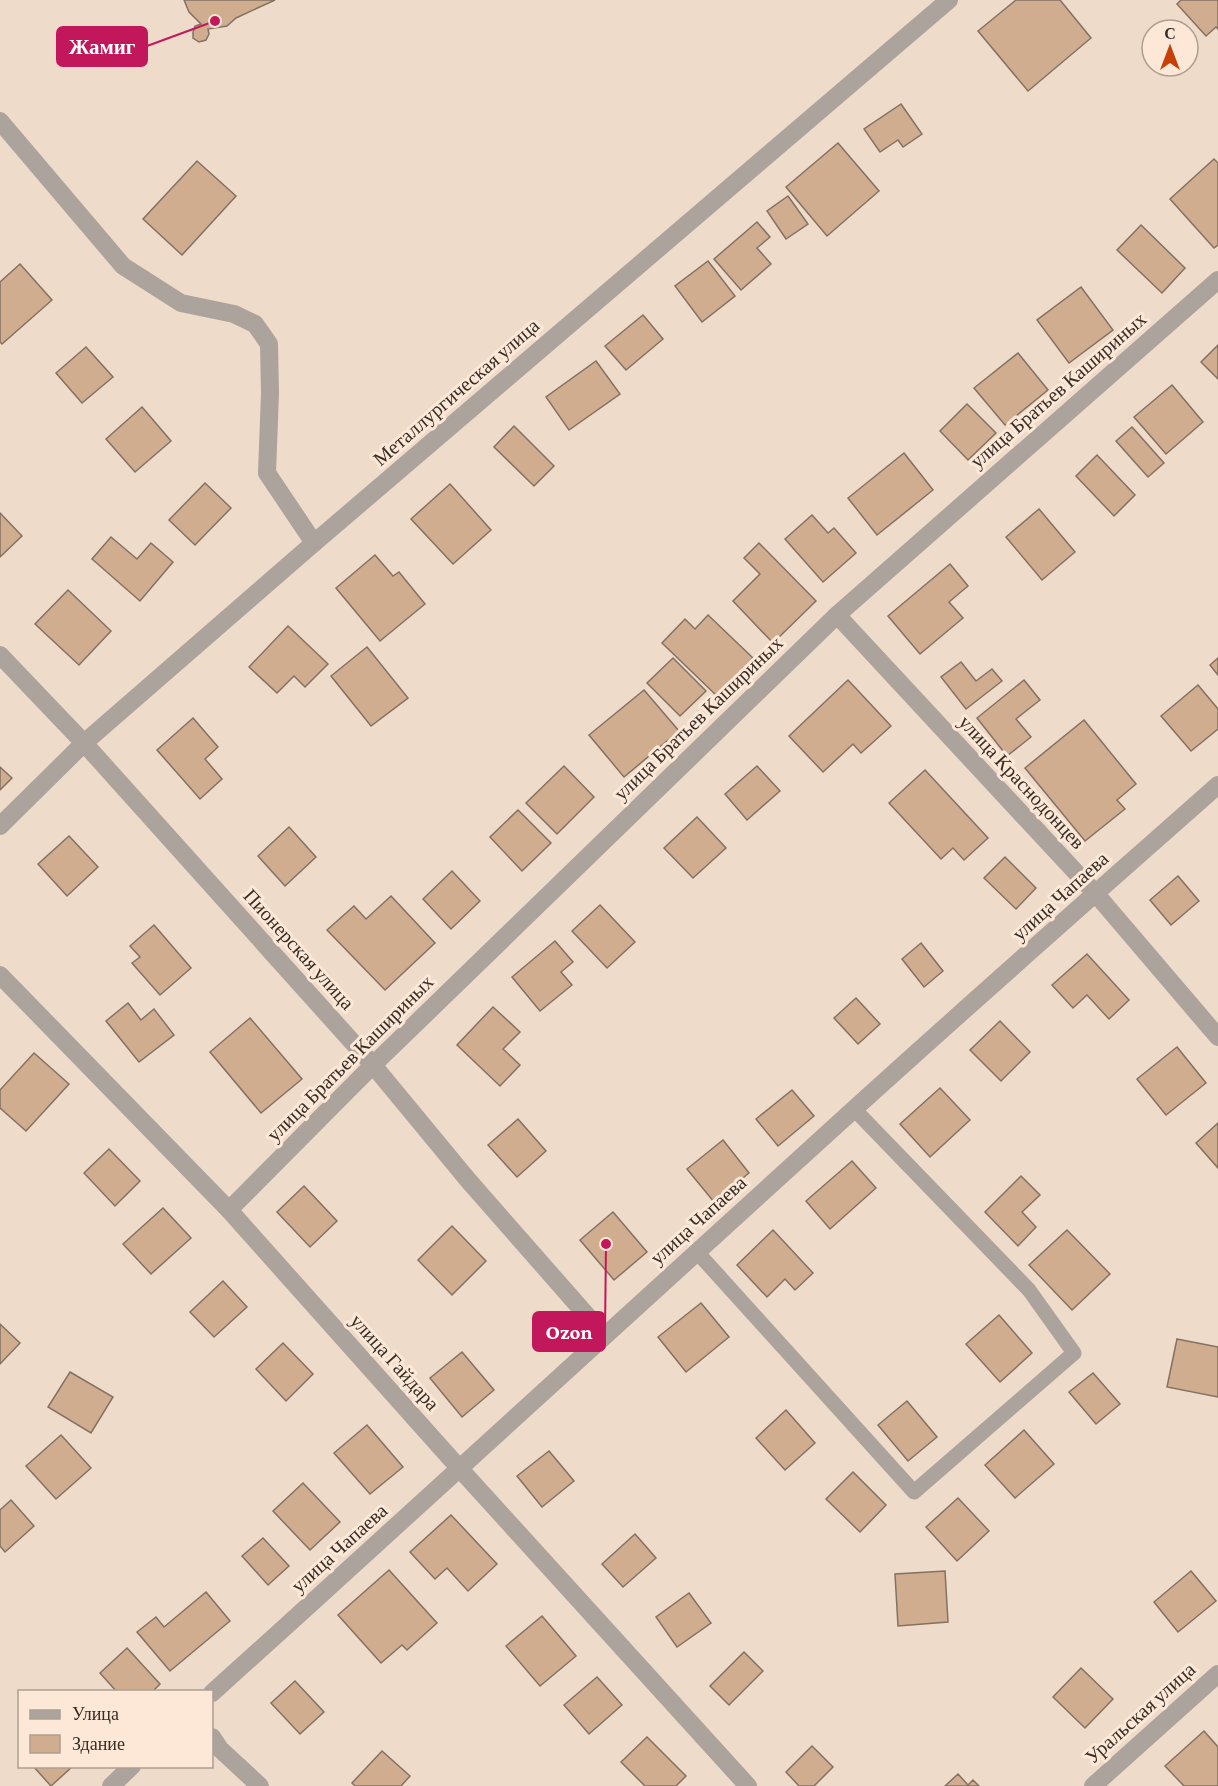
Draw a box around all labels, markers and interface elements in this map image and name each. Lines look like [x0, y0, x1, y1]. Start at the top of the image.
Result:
north arrow [1140, 18, 1200, 78]
text: С [1164, 25, 1176, 42]
callout: Жамиг [57, 27, 147, 66]
text: Жамиг [69, 35, 135, 59]
street label: улица Братьев Кашириных [966, 308, 1151, 473]
street label: Металлургическая улица [369, 314, 544, 471]
street label: улица Братьев Кашириных [609, 632, 788, 805]
street label: улица Краснодонцев [954, 711, 1089, 854]
street label: улица Чапаева [1008, 847, 1113, 945]
street label: Пионерская улица [238, 884, 359, 1014]
street label: улица Братьев Кашириных [262, 970, 438, 1146]
street label: улица Чапаева [646, 1171, 751, 1269]
street label: улица Гайдара [345, 1309, 444, 1415]
callout: Ozon [533, 1312, 605, 1351]
text: Ozon [545, 1320, 593, 1344]
street label: улица Чапаева [287, 1499, 392, 1597]
street label: Уральская улица [1081, 1658, 1200, 1769]
legend [18, 1690, 213, 1768]
text: Улица [72, 1704, 119, 1724]
text: Здание [72, 1734, 125, 1754]

